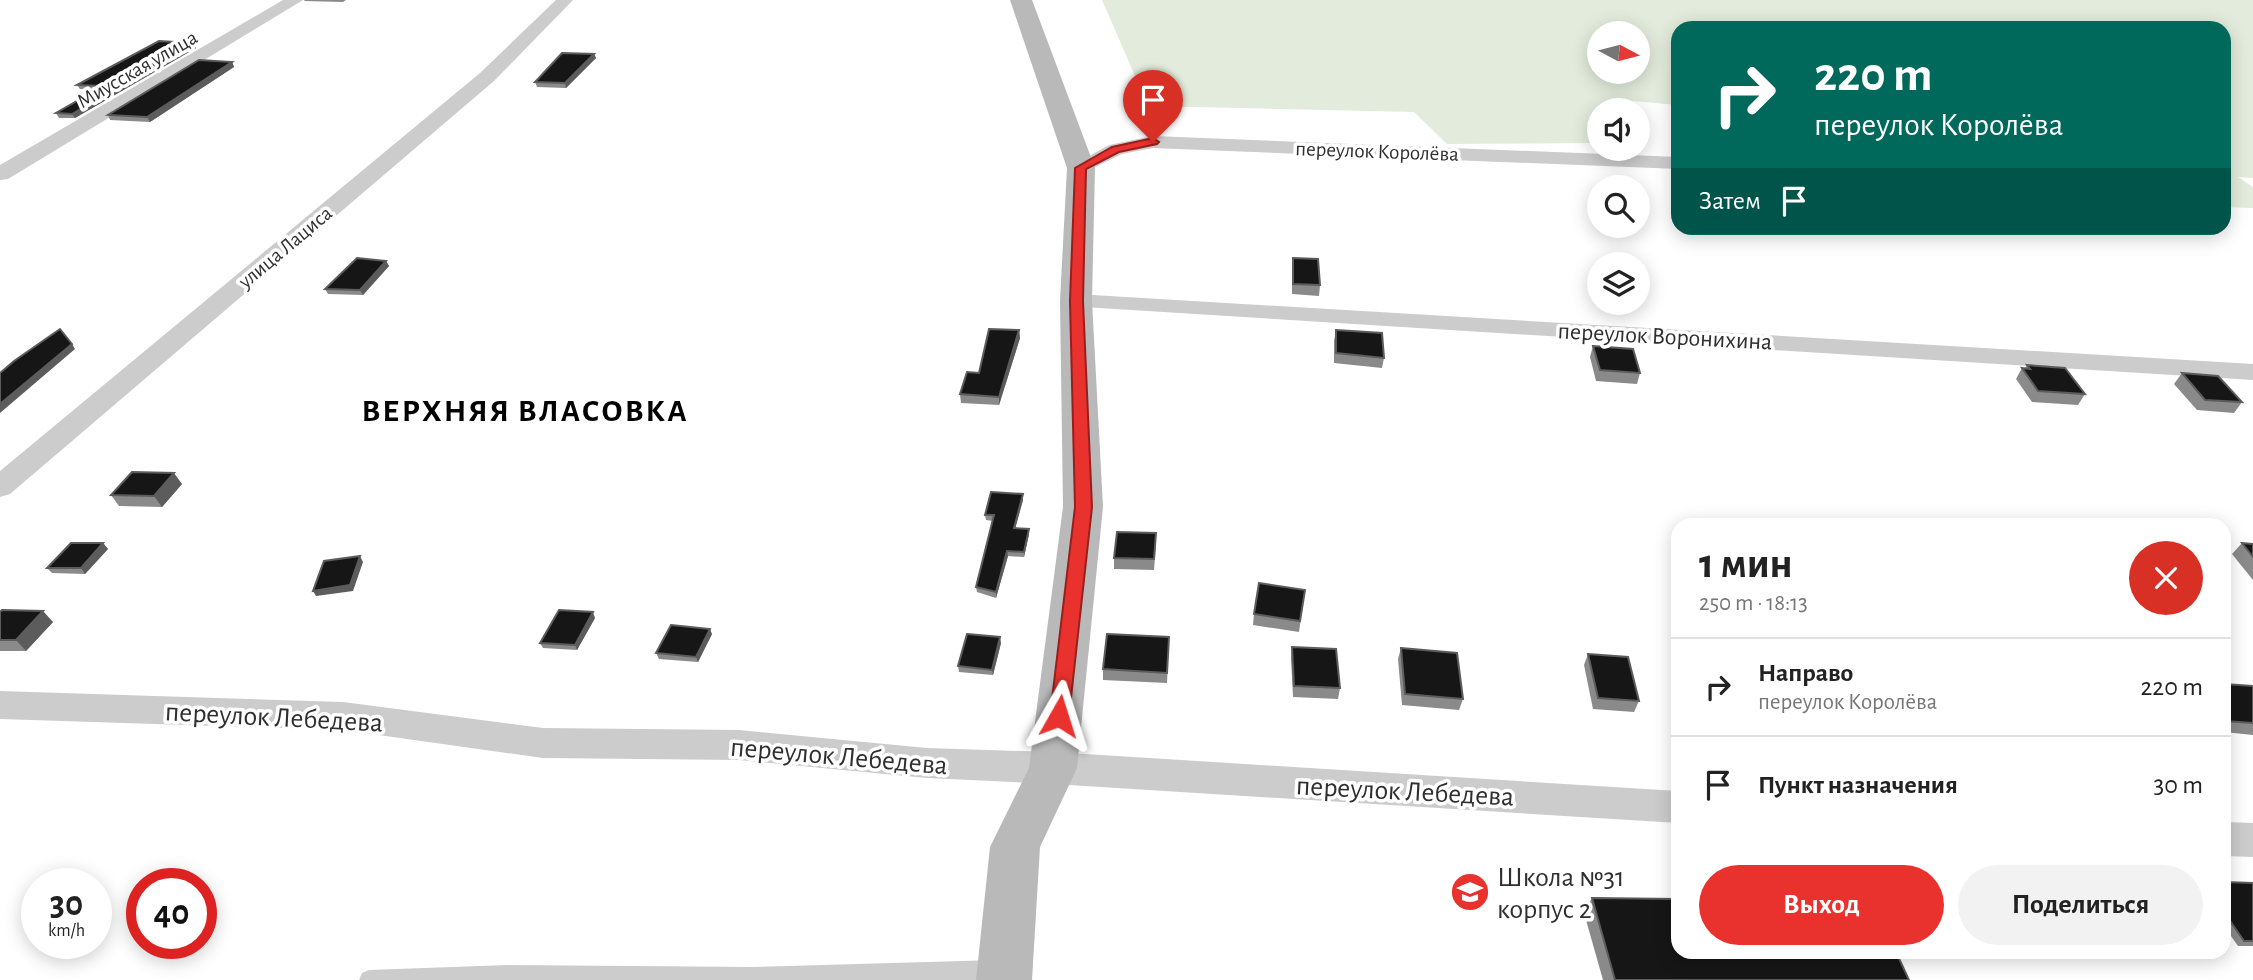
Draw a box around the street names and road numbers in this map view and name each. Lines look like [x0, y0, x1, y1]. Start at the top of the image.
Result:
street label: Миусская улица [73, 26, 201, 112]
street label: переулок Королёва [1295, 138, 1459, 165]
street label: улица Лациса [234, 202, 336, 293]
street label: переулок Воронихина [1557, 319, 1773, 355]
street label: переулок Лебедева [164, 698, 384, 738]
street label: переулок Лебедева [729, 734, 949, 780]
street label: переулок Лебедева [1295, 772, 1515, 812]

